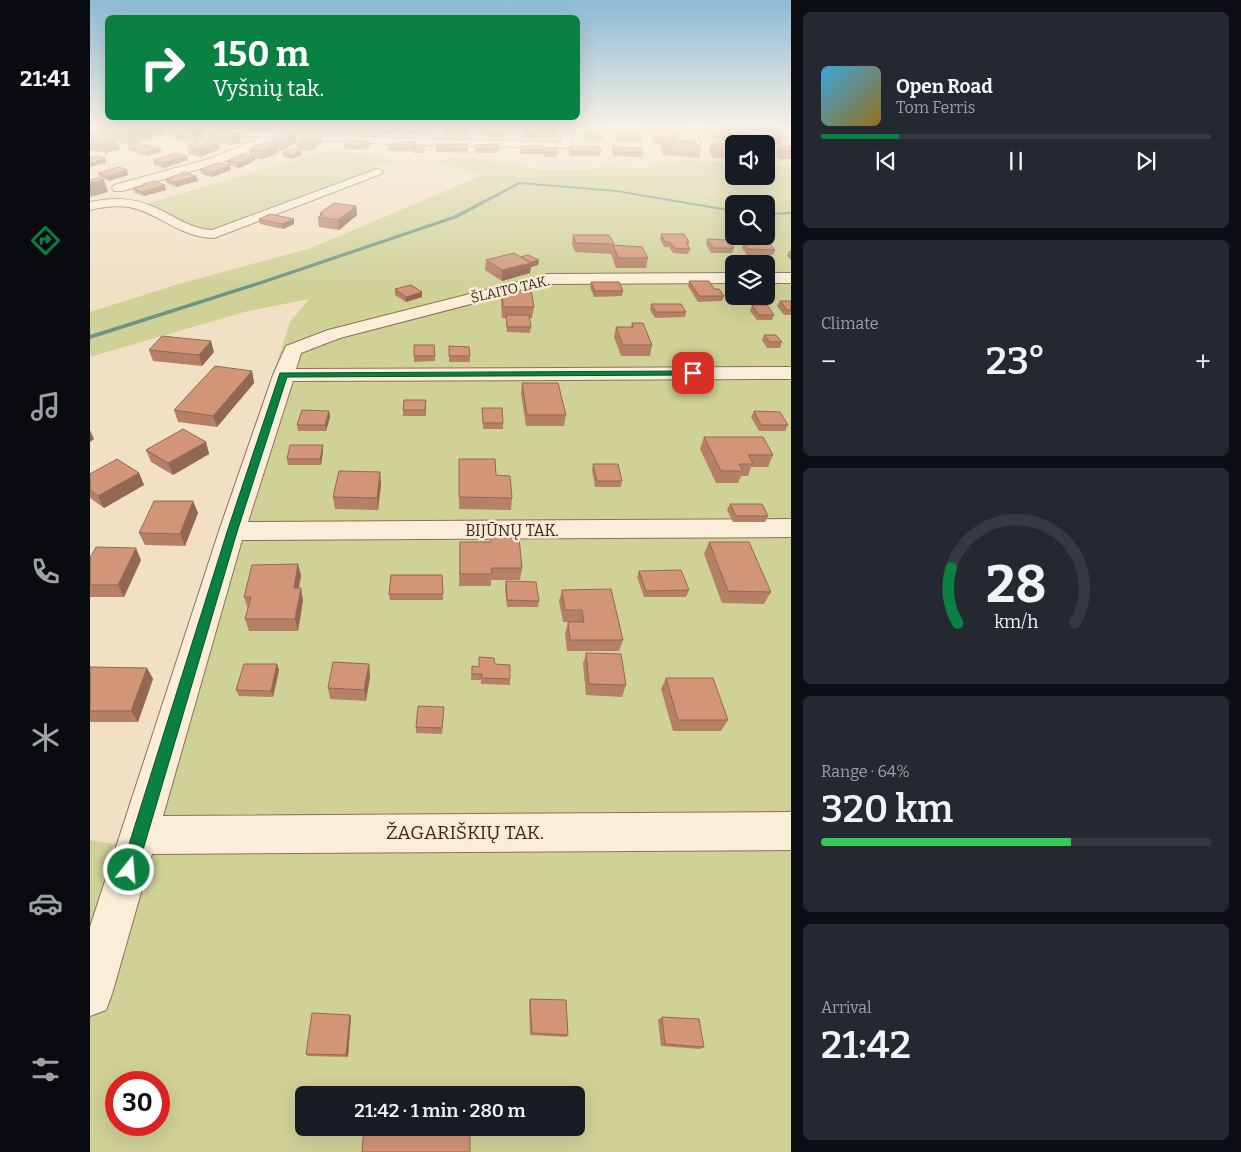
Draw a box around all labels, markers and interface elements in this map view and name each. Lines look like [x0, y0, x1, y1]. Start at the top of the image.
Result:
text: 150 m [213, 33, 309, 75]
icon: right [130, 35, 195, 100]
text: 21:41 [20, 65, 70, 92]
text: Vyšnių tak. [213, 75, 324, 102]
text: Open Road [896, 75, 993, 98]
text: Tom Ferris [896, 98, 975, 117]
map controls [725, 135, 775, 305]
button: sound [725, 135, 775, 185]
icon: previous [872, 147, 900, 175]
icon: pause [1002, 147, 1030, 175]
icon: next [1132, 147, 1160, 175]
button: search [725, 195, 775, 245]
icon: directions [28, 223, 63, 258]
button: layers [725, 255, 775, 305]
street label: ŠLAITO TAK. [469, 271, 551, 307]
text: Climate [821, 314, 879, 333]
text: 23° [986, 338, 1046, 384]
text: − [821, 345, 836, 378]
text: + [1195, 345, 1211, 378]
pin [672, 352, 714, 394]
icon: arrive [679, 359, 707, 387]
icon: music [28, 389, 63, 424]
street label: BIJŪNŲ TAK. [465, 521, 559, 540]
text: 28 [986, 553, 1046, 616]
icon: phone [28, 554, 63, 589]
text: km/h [994, 611, 1038, 633]
icon: climate [28, 720, 63, 755]
text: Range · 64% [821, 762, 910, 781]
text: 320 km [821, 786, 953, 832]
street label: ŽAGARIŠKIŲ TAK. [386, 821, 544, 844]
position arrow [102, 843, 154, 895]
icon: car [28, 886, 63, 921]
text: Arrival [821, 998, 872, 1017]
text: 21:42 [821, 1022, 911, 1068]
icon: filters [28, 1052, 63, 1087]
speed limit sign: 30 [105, 1071, 170, 1136]
text: 21:42 · 1 min · 280 m [354, 1099, 526, 1122]

